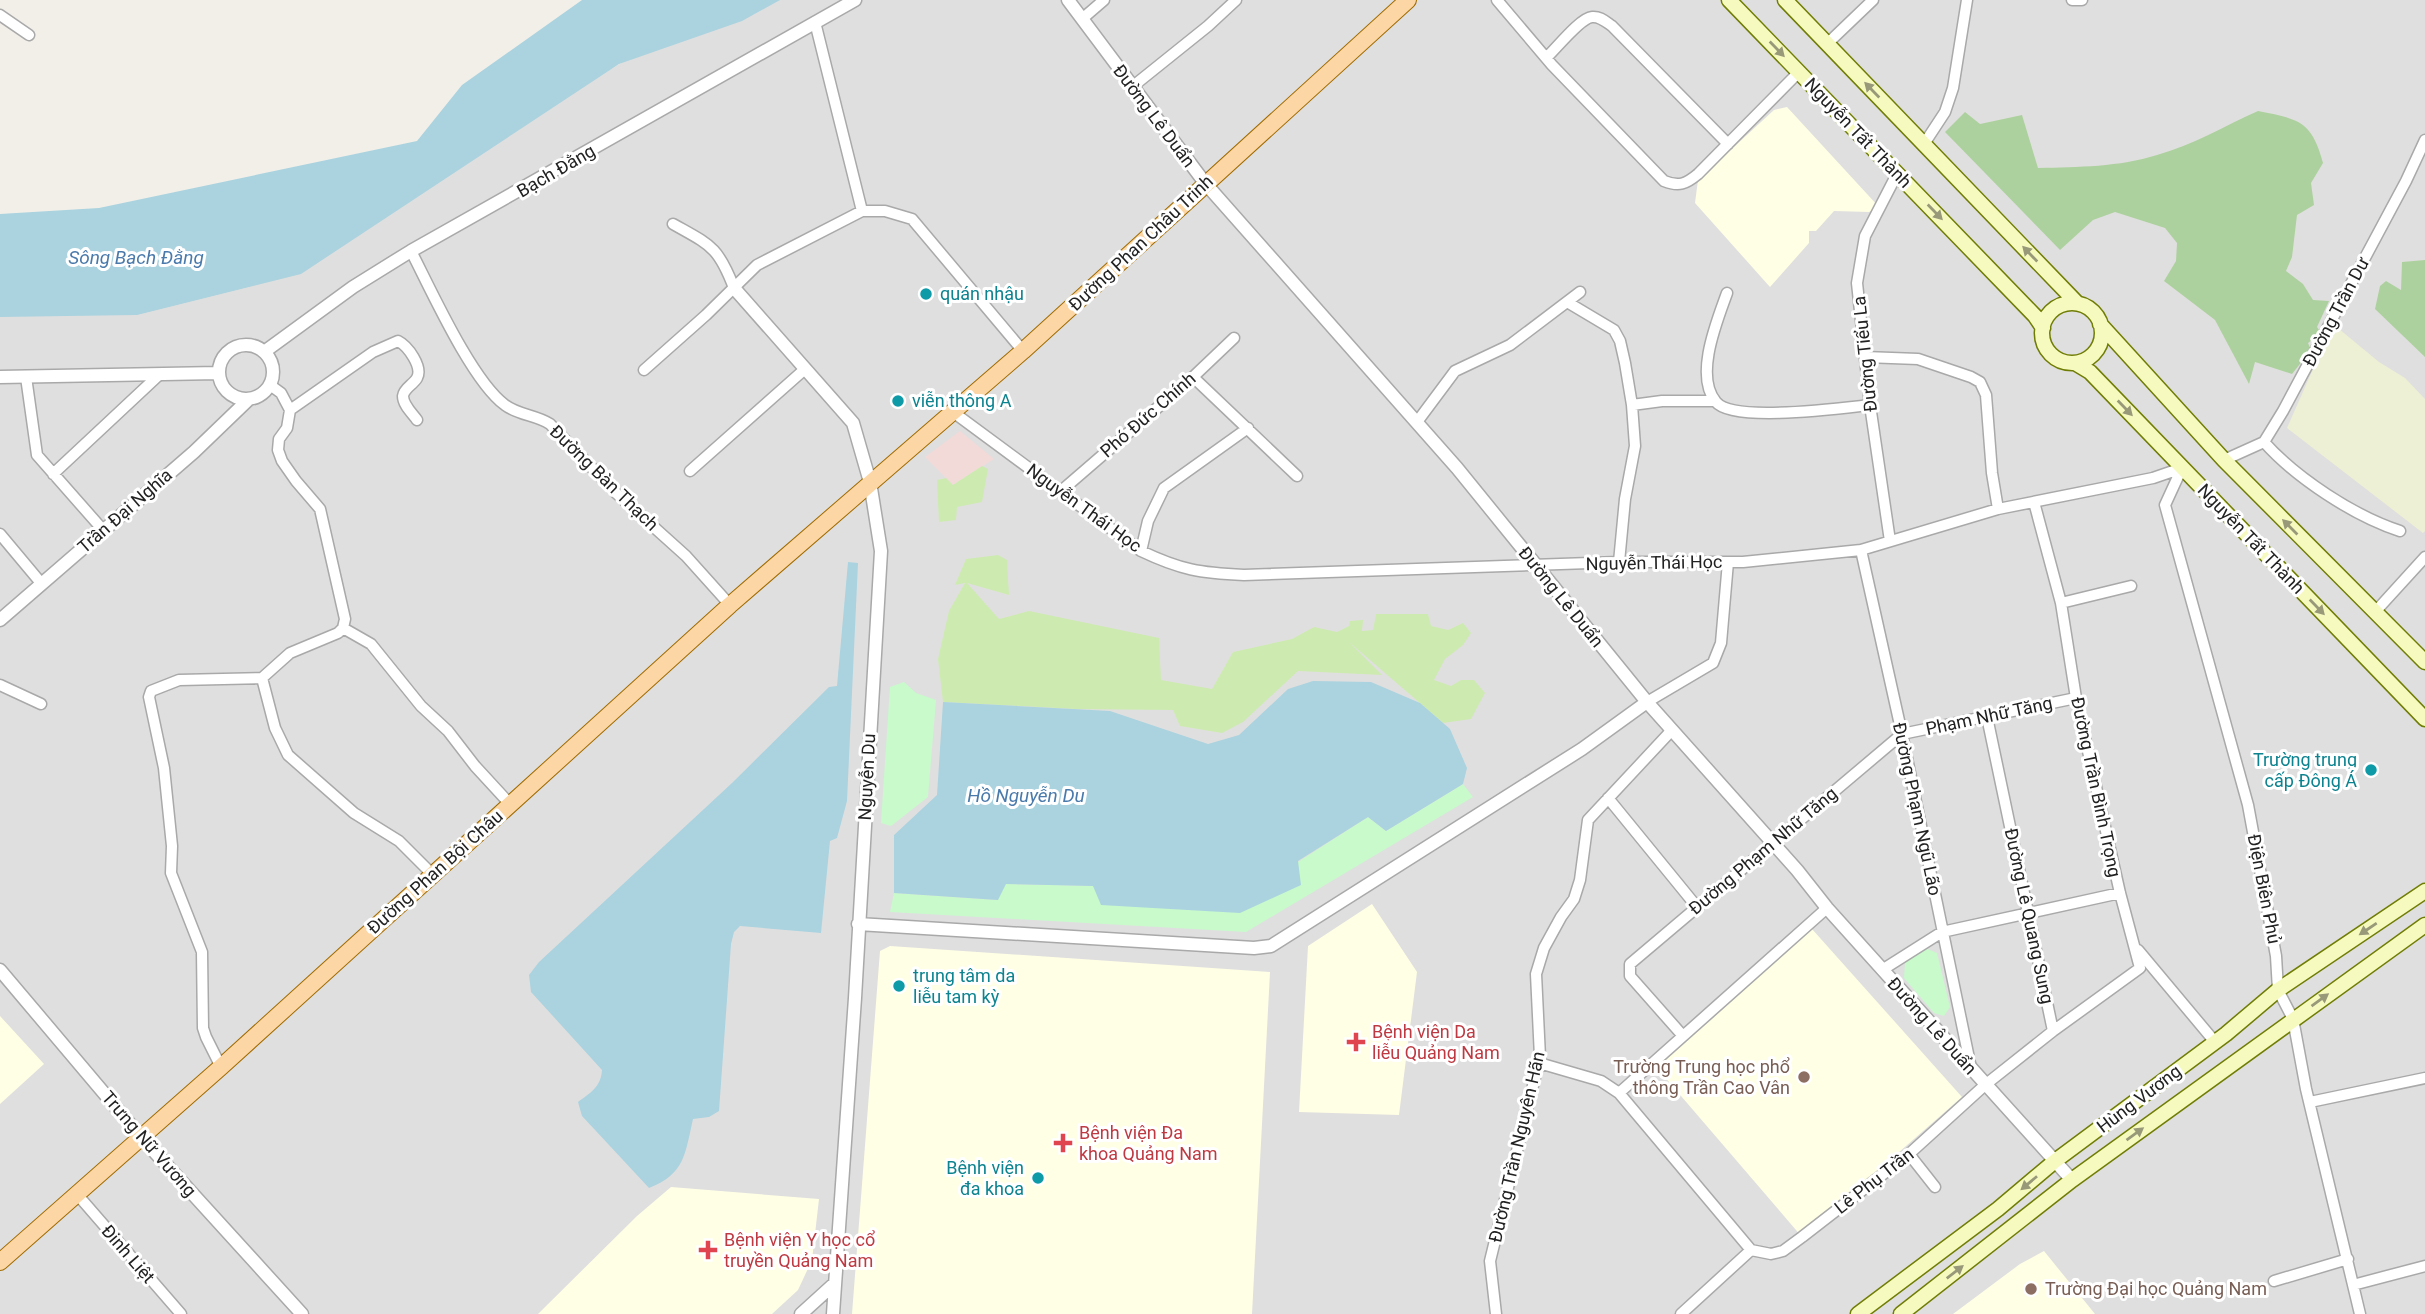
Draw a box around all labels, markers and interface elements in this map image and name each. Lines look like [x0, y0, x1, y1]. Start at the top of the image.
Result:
one-way arrow [1768, 40, 1784, 57]
street label: Đường Lê Duẩn [1109, 60, 1200, 171]
street label: Nguyễn Tất Thành [1801, 73, 1916, 192]
one-way arrow [1865, 82, 1881, 99]
street label: Bạch Đằng [513, 140, 599, 201]
street label: Đường Phan Châu Trinh [1064, 170, 1217, 315]
one-way arrow [1927, 204, 1944, 221]
water label: Sông Bạch Đằng [68, 246, 204, 269]
one-way arrow [2023, 246, 2039, 263]
street label: Đường Trần Dư [2298, 253, 2374, 370]
place label: quán nhậu [940, 283, 1024, 304]
marker: quán nhậu [918, 286, 934, 302]
street label: Đường Tiểu La [1848, 295, 1881, 413]
street label: Phó Đức Chính [1096, 368, 1199, 462]
place label: viễn thông A [912, 390, 1012, 411]
marker: viễn thông A [890, 393, 906, 409]
one-way arrow [2116, 399, 2132, 416]
street label: Đường Bàn Thạch [546, 420, 663, 535]
street label: Nguyễn Thái Học [1023, 459, 1146, 556]
street label: Trần Đại Nghĩa [73, 464, 176, 557]
street label: Nguyễn Tất Thành [2194, 479, 2309, 598]
one-way arrow [2283, 519, 2299, 536]
street label: Đường Lê Duẩn [1514, 542, 1608, 651]
street label: Nguyễn Thái Học [1585, 551, 1723, 574]
one-way arrow [2308, 598, 2324, 615]
street label: Phạm Nhữ Tăng [1924, 692, 2054, 739]
street label: Đường Trần Bình Trọng [2067, 695, 2126, 879]
street label: Đường Phạm Ngũ Lão [1889, 720, 1946, 897]
street label: Nguyễn Du [854, 733, 879, 821]
place label: Trường trung cấp Đông Á [2253, 749, 2357, 791]
marker: Trường trung cấp Đông Á [2363, 762, 2379, 778]
street label: Đường Phạm Nhữ Tăng [1684, 782, 1841, 919]
water label: Hồ Nguyễn Du [967, 784, 1085, 807]
street label: Đường Phan Bội Châu [363, 805, 507, 938]
street label: Đường Lê Quang Sung [2001, 826, 2058, 1006]
street label: Điện Biên Phủ [2244, 832, 2285, 945]
one-way arrow [2359, 923, 2378, 936]
place label: trung tâm da liễu tam kỳ [913, 965, 1015, 1007]
street label: Đường Lê Duẩn [1883, 973, 1981, 1078]
marker: trung tâm da liễu tam kỳ [891, 978, 907, 994]
one-way arrow [2311, 993, 2329, 1007]
place label: Bệnh viện Da liễu Quảng Nam [1372, 1021, 1500, 1063]
marker: Bệnh viện Da liễu Quảng Nam [1346, 1032, 1366, 1052]
street label: Đường Trần Nguyên Hãn [1484, 1049, 1549, 1244]
place label: Trường Trung học phổ thông Trần Cao Vân [1613, 1056, 1790, 1098]
street label: Hùng Vương [2092, 1060, 2185, 1137]
marker: Trường Trung học phổ thông Trần Cao Vân [1796, 1069, 1812, 1085]
street label: Trưng Nữ Vương [98, 1087, 201, 1201]
place label: Bệnh viện Đa khoa Quảng Nam [1079, 1122, 1218, 1164]
one-way arrow [2126, 1127, 2144, 1141]
marker: Bệnh viện Đa khoa Quảng Nam [1053, 1133, 1073, 1153]
street label: Lê Phụ Trần [1830, 1143, 1917, 1218]
place label: Bệnh viện đa khoa [946, 1157, 1024, 1199]
marker: Bệnh viện đa khoa [1030, 1170, 1046, 1186]
one-way arrow [2021, 1175, 2038, 1190]
street label: Đinh Liệt [97, 1220, 159, 1287]
place label: Bệnh viện Y học cổ truyền Quảng Nam [724, 1229, 875, 1271]
marker: Bệnh viện Y học cổ truyền Quảng Nam [698, 1240, 718, 1260]
one-way arrow [1946, 1266, 1964, 1280]
place label: Trường Đại học Quảng Nam [2045, 1278, 2267, 1299]
marker: Trường Đại học Quảng Nam [2023, 1281, 2039, 1297]

